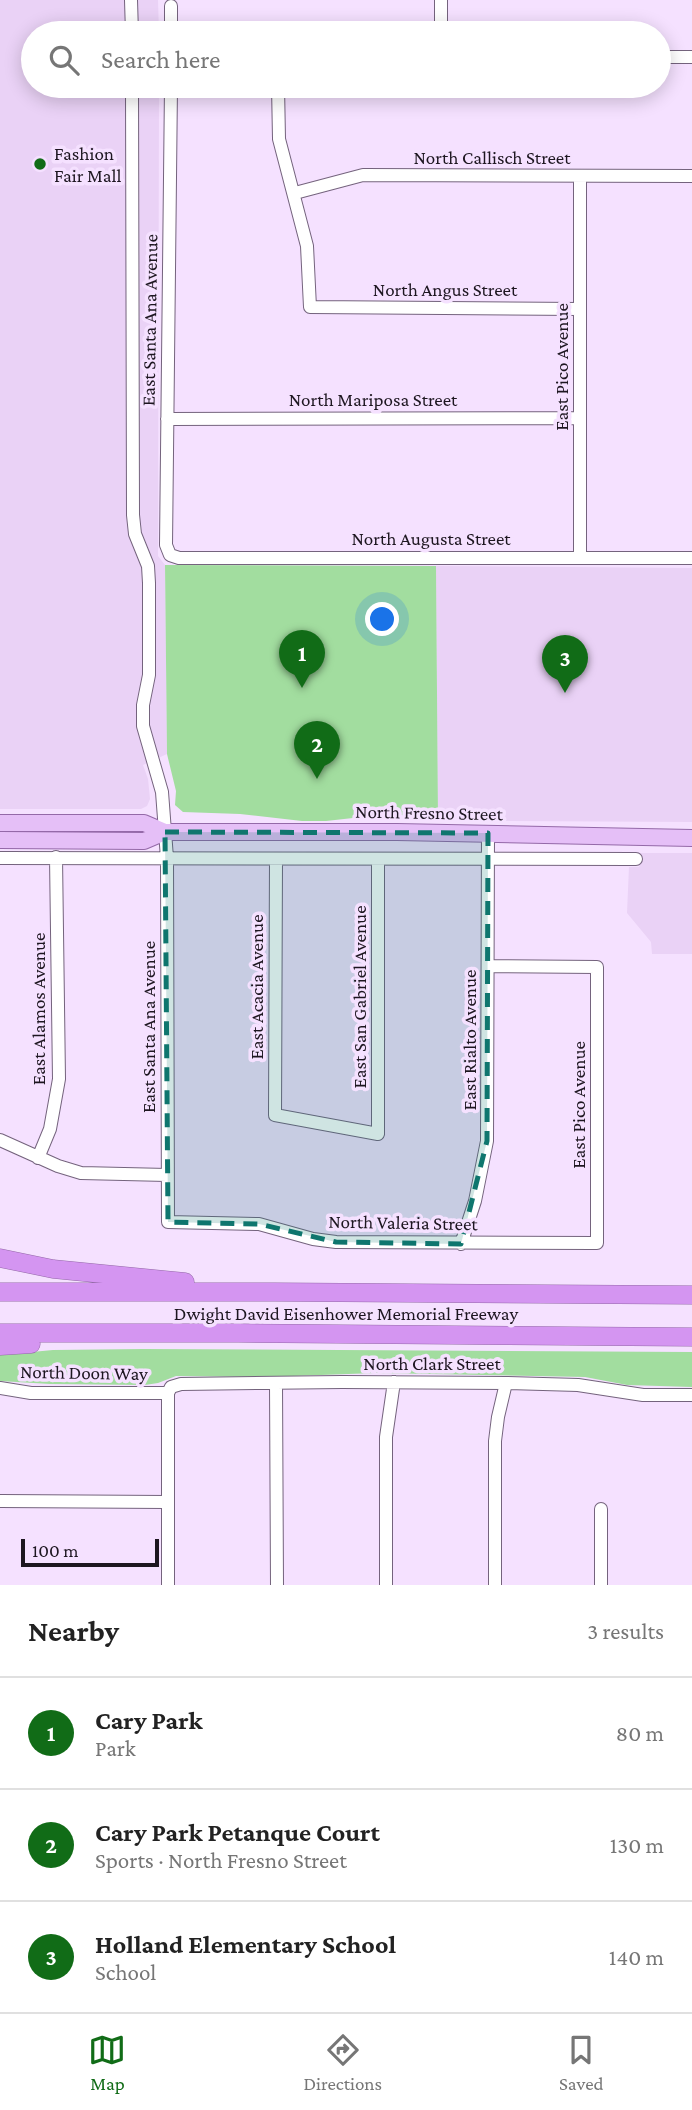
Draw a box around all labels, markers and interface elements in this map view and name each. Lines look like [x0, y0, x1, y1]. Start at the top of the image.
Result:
search box [21, 21, 671, 98]
icon: search [45, 41, 83, 79]
text: Search here [101, 45, 220, 74]
place label: Fashion Fair Mall [54, 143, 122, 186]
street label: North Callisch Street [413, 147, 571, 168]
marker: Fashion Fair Mall [32, 156, 48, 172]
street label: East Santa Ana Avenue [137, 234, 162, 406]
street label: North Angus Street [373, 279, 518, 300]
street label: East Pico Avenue [551, 303, 572, 431]
street label: North Mariposa Street [289, 389, 458, 410]
street label: North Augusta Street [351, 528, 511, 549]
your location [365, 602, 399, 636]
pin: 1 [279, 630, 325, 688]
pin: 3 [542, 635, 588, 693]
pin: 2 [294, 721, 340, 779]
street label: North Fresno Street [355, 801, 504, 824]
street label: East San Gabriel Avenue [349, 905, 370, 1089]
street label: East Acacia Avenue [246, 914, 267, 1060]
street label: East Alamos Avenue [28, 933, 49, 1085]
street label: East Santa Ana Avenue [138, 941, 159, 1113]
street label: East Rialto Avenue [459, 970, 480, 1110]
street label: East Pico Avenue [568, 1041, 589, 1169]
street label: North Valeria Street [328, 1211, 479, 1234]
street label: Dwight David Eisenhower Memorial Freeway [174, 1303, 518, 1324]
street label: North Clark Street [363, 1353, 501, 1374]
street label: North Doon Way [20, 1361, 148, 1384]
scale bar [21, 1536, 159, 1568]
text: 100 m [32, 1540, 79, 1561]
text: Nearby [28, 1614, 119, 1647]
text: 3 results [587, 1618, 664, 1644]
text: Cary Park [95, 1706, 203, 1735]
text: 1 [47, 1720, 55, 1746]
text: 80 m [616, 1720, 664, 1746]
text: Park [95, 1735, 136, 1761]
text: Cary Park Petanque Court [95, 1818, 380, 1847]
text: 2 [45, 1832, 57, 1858]
text: 130 m [610, 1832, 664, 1858]
text: Sports · North Fresno Street [95, 1847, 347, 1873]
text: Holland Elementary School [95, 1930, 396, 1959]
text: 3 [45, 1944, 57, 1970]
text: 140 m [609, 1944, 664, 1970]
text: School [95, 1959, 156, 1985]
tab: Map [88, 2031, 126, 2094]
tab: Directions [303, 2031, 382, 2094]
tab: Saved [559, 2031, 604, 2094]

